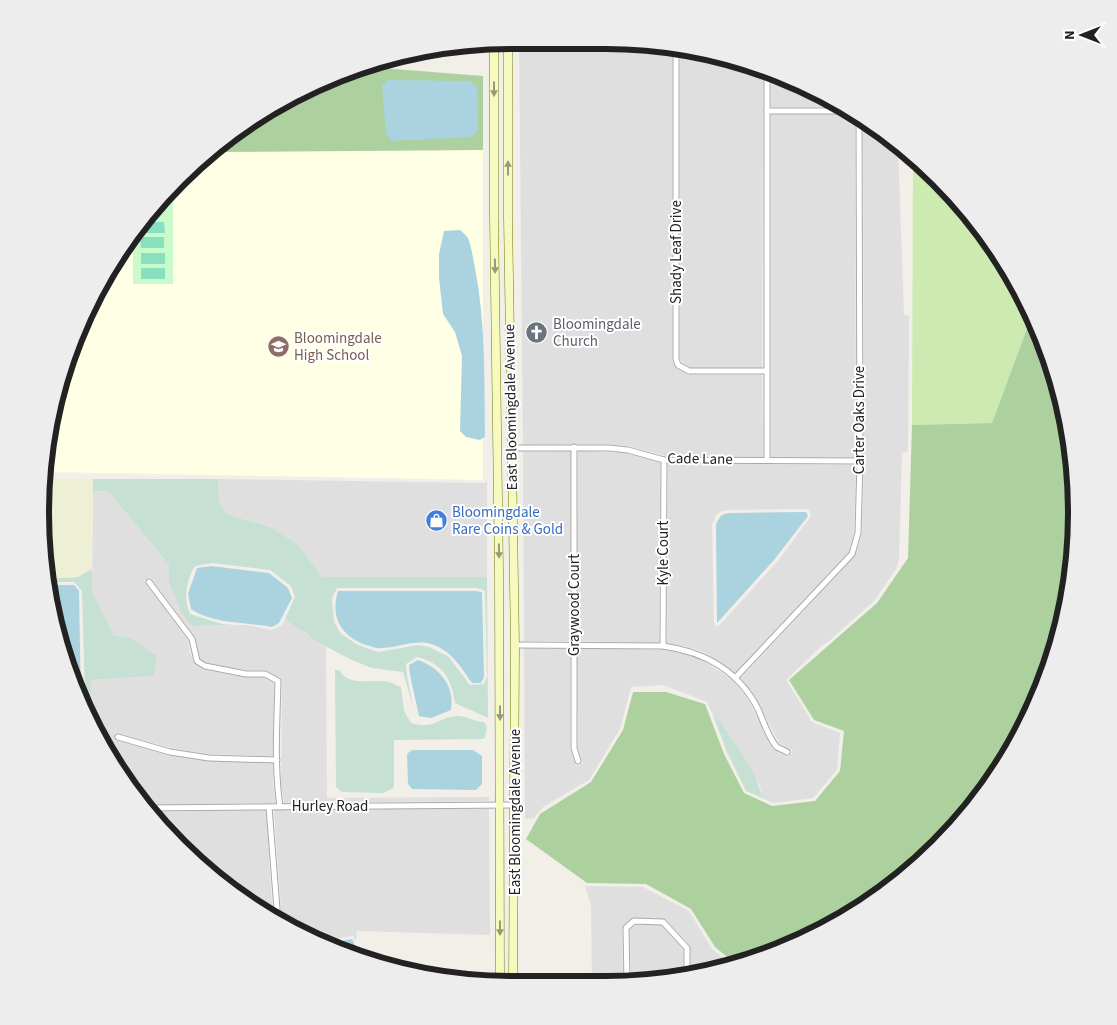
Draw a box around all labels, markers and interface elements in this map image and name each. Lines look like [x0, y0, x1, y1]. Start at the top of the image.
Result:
north arrow [1057, 10, 1107, 60]
text: N [1060, 30, 1080, 40]
one-way arrow [490, 81, 498, 97]
one-way arrow [504, 160, 512, 176]
street label: Shady Leaf Drive [666, 200, 687, 304]
one-way arrow [491, 258, 499, 274]
place label: Bloomingdale Church [553, 314, 641, 352]
church icon: Bloomingdale Church [525, 321, 549, 345]
street label: East Bloomingdale Avenue [499, 324, 523, 490]
place label: Bloomingdale High School [294, 328, 382, 366]
school or university icon: Bloomingdale High School [266, 335, 290, 359]
street label: Carter Oaks Drive [849, 366, 870, 474]
street label: Cade Lane [667, 448, 733, 470]
place label: Bloomingdale Rare Coins & Gold [452, 502, 563, 540]
shop icon: Bloomingdale Rare Coins & Gold [424, 509, 448, 533]
street label: Kyle Court [653, 521, 674, 585]
one-way arrow [495, 543, 503, 559]
street label: Graywood Court [564, 554, 585, 656]
one-way arrow [496, 705, 504, 721]
street label: East Bloomingdale Avenue [505, 729, 526, 895]
street label: Hurley Road [292, 796, 368, 817]
one-way arrow [496, 920, 504, 936]

